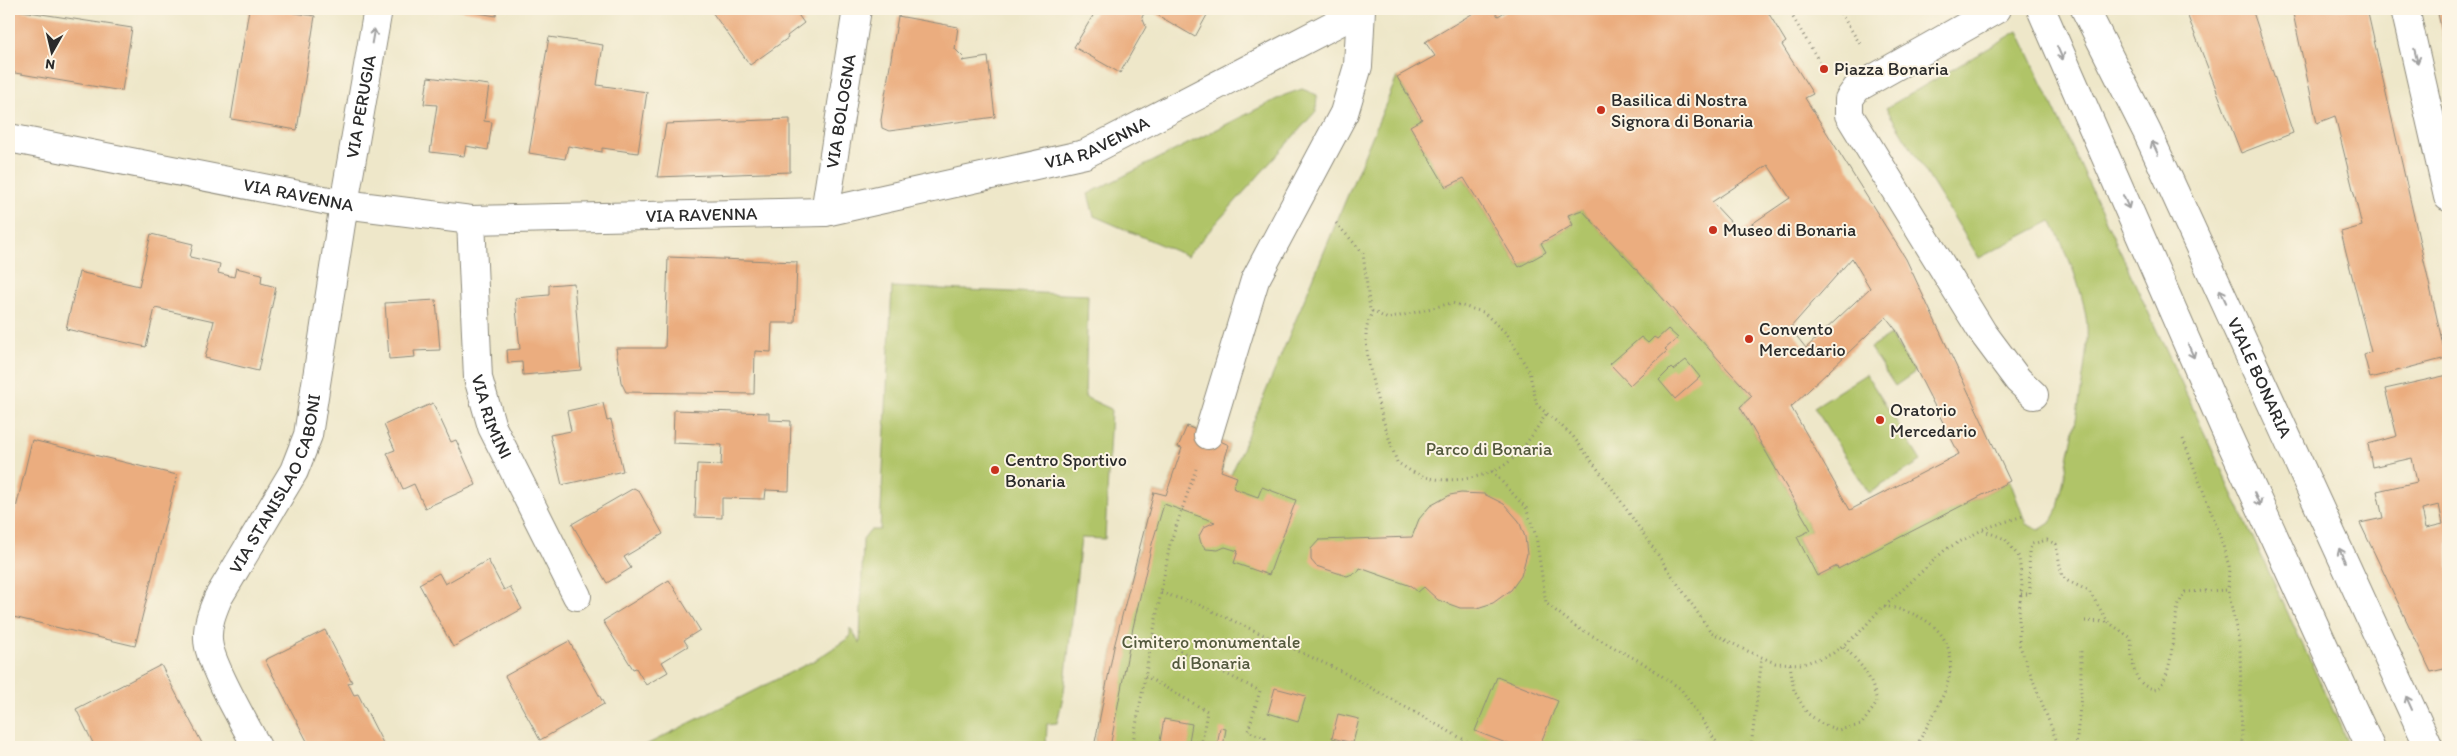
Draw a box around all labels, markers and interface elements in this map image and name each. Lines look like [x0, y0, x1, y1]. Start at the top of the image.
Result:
north arrow [28, 28, 78, 78]
one-way arrow [369, 28, 379, 44]
one-way arrow [2056, 45, 2066, 60]
one-way arrow [2412, 48, 2421, 64]
street label: VIA BOLOGNA [821, 52, 861, 170]
street label: VIA PERUGIA [341, 53, 381, 160]
text: N [44, 55, 56, 73]
place label: Piazza Bonaria [1834, 58, 1949, 80]
marker: Piazza Bonaria [1818, 63, 1830, 75]
place label: Basilica di Nostra Signora di Bonaria [1611, 89, 1753, 132]
marker: Basilica di Nostra Signora di Bonaria [1595, 104, 1607, 116]
street label: VIA RAVENNA [1043, 111, 1154, 174]
one-way arrow [2149, 141, 2159, 156]
street label: VIA RAVENNA [241, 173, 355, 216]
one-way arrow [2121, 194, 2131, 209]
street label: VIA RAVENNA [645, 203, 758, 227]
place label: Museo di Bonaria [1723, 219, 1856, 241]
marker: Museo di Bonaria [1707, 224, 1719, 236]
one-way arrow [2218, 289, 2227, 304]
street label: VIALE BONARIA [2223, 314, 2297, 442]
place label: Convento Mercedario [1759, 318, 1846, 361]
marker: Convento Mercedario [1743, 333, 1755, 345]
one-way arrow [2186, 343, 2196, 358]
street label: VIA RIMINI [466, 372, 517, 462]
street label: VIA STANISLAO CABONI [224, 392, 325, 578]
place label: Oratorio Mercedario [1890, 399, 1977, 442]
marker: Oratorio Mercedario [1874, 414, 1886, 426]
park label: Parco di Bonaria [1426, 438, 1553, 460]
place label: Centro Sportivo Bonaria [1005, 449, 1127, 492]
marker: Centro Sportivo Bonaria [989, 464, 1001, 476]
one-way arrow [2253, 491, 2263, 506]
one-way arrow [2336, 548, 2346, 563]
park label: Cimitero monumentale di Bonaria [1122, 631, 1300, 674]
one-way arrow [2403, 696, 2413, 711]

